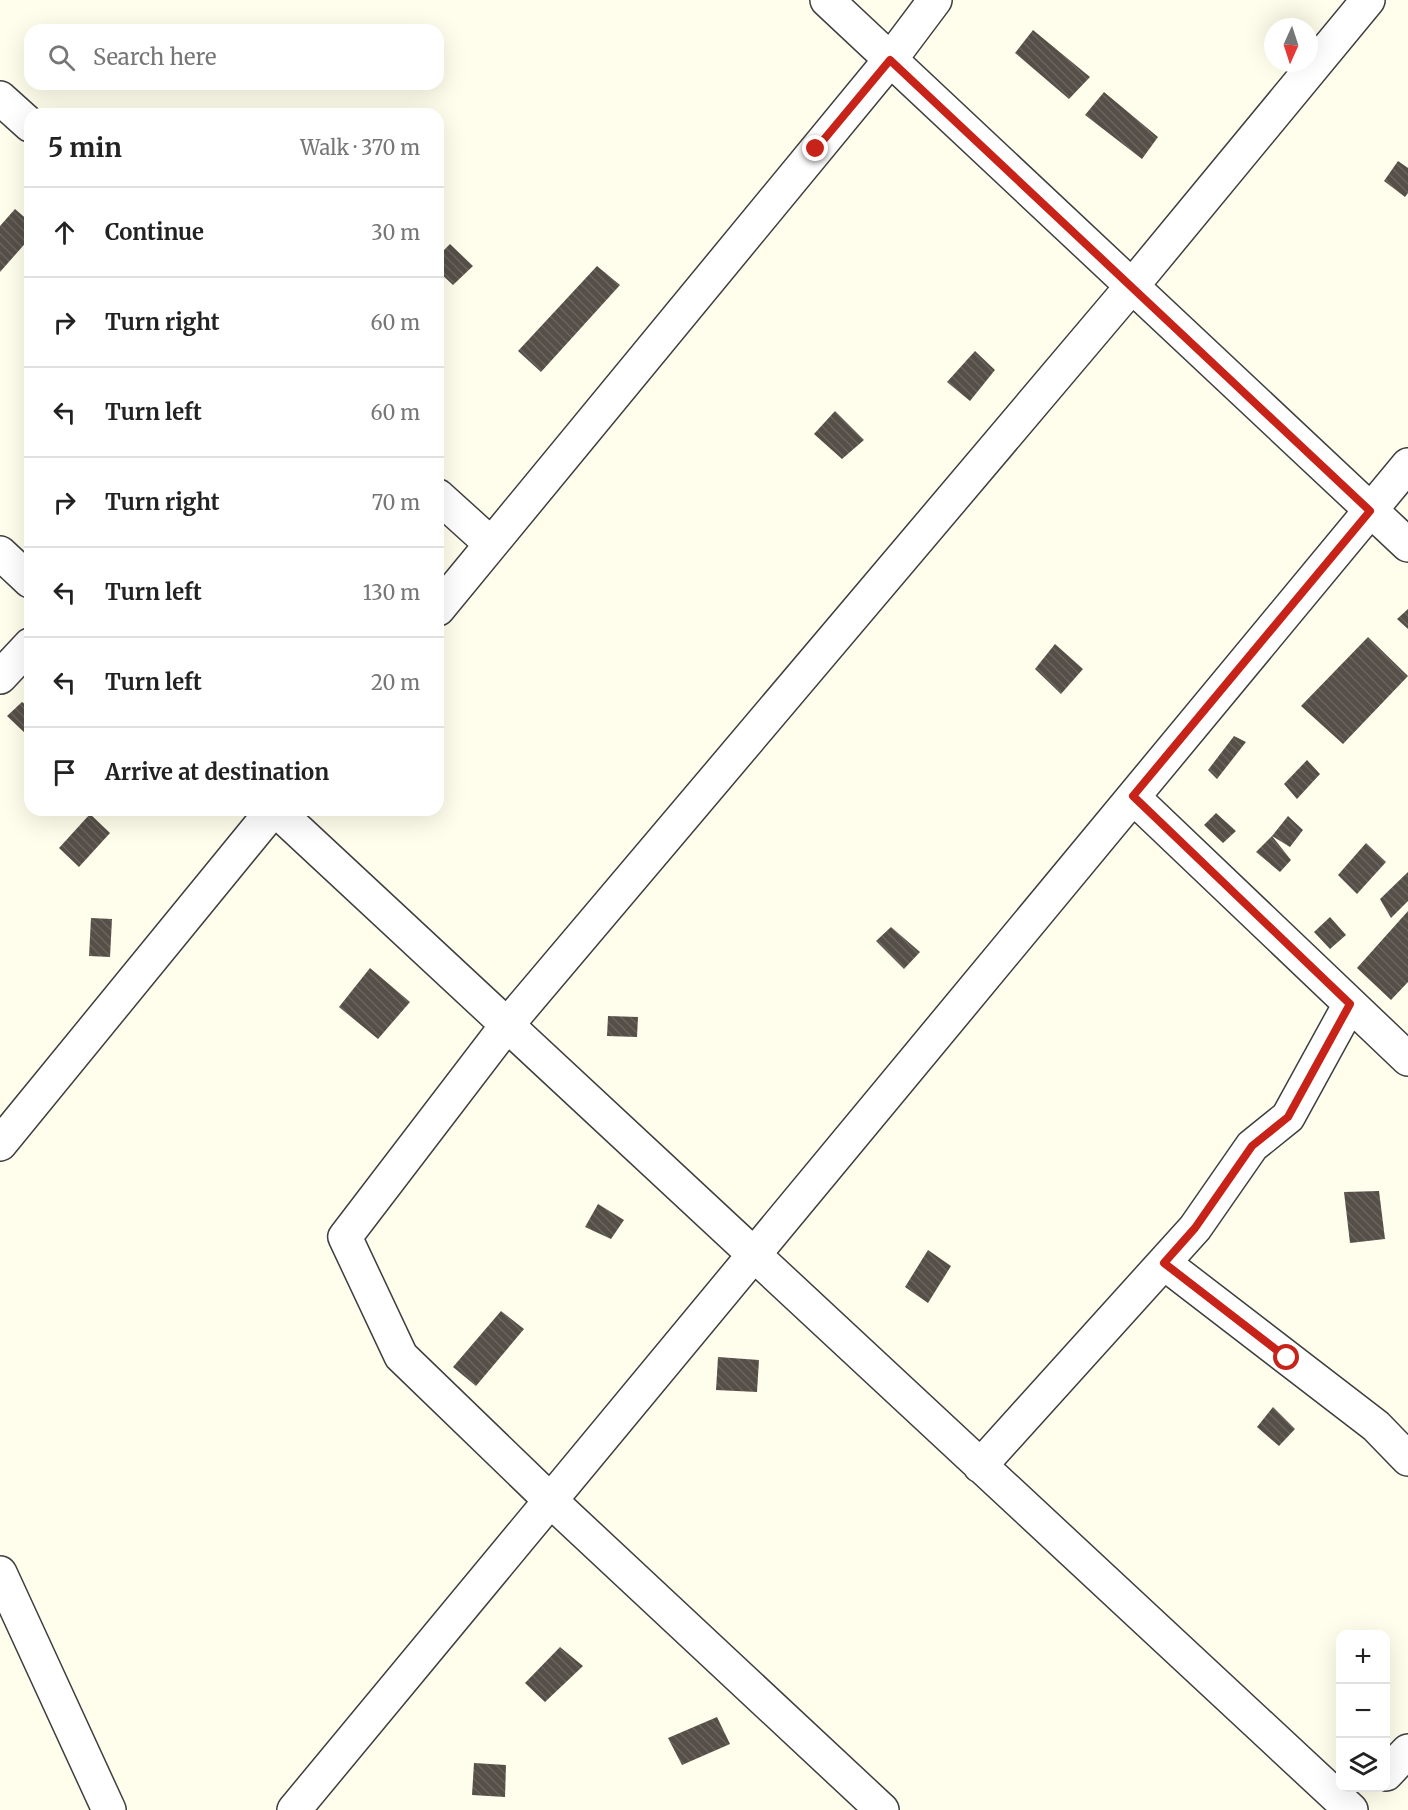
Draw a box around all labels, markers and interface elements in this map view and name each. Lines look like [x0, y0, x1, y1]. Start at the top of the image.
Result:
north arrow [1264, 18, 1318, 72]
search box [24, 24, 444, 90]
icon: search [45, 41, 78, 74]
text: Search here [93, 43, 216, 71]
text: 5 min [48, 131, 122, 164]
text: Walk · 370 m [300, 135, 420, 160]
route end [802, 135, 828, 161]
icon: ahead [48, 216, 81, 249]
text: Continue [105, 218, 204, 246]
text: 30 m [371, 220, 420, 245]
icon: right [48, 306, 81, 339]
text: Turn right [105, 308, 219, 336]
text: 60 m [370, 310, 420, 335]
icon: left [48, 396, 81, 429]
text: Turn left [105, 398, 202, 426]
text: 60 m [370, 400, 420, 425]
icon: right [48, 486, 81, 519]
text: Turn right [105, 488, 219, 516]
text: 70 m [372, 490, 420, 515]
icon: left [48, 576, 81, 609]
text: Turn left [105, 578, 202, 606]
text: 130 m [363, 580, 420, 605]
icon: left [48, 666, 81, 699]
text: Turn left [105, 668, 202, 696]
text: 20 m [371, 670, 420, 695]
icon: arrive [48, 756, 81, 789]
text: Arrive at destination [105, 758, 329, 786]
route start [1273, 1344, 1299, 1370]
map controls [1336, 1630, 1390, 1792]
button: + [1336, 1630, 1390, 1684]
button: − [1336, 1684, 1390, 1738]
button: layers [1336, 1738, 1390, 1792]

